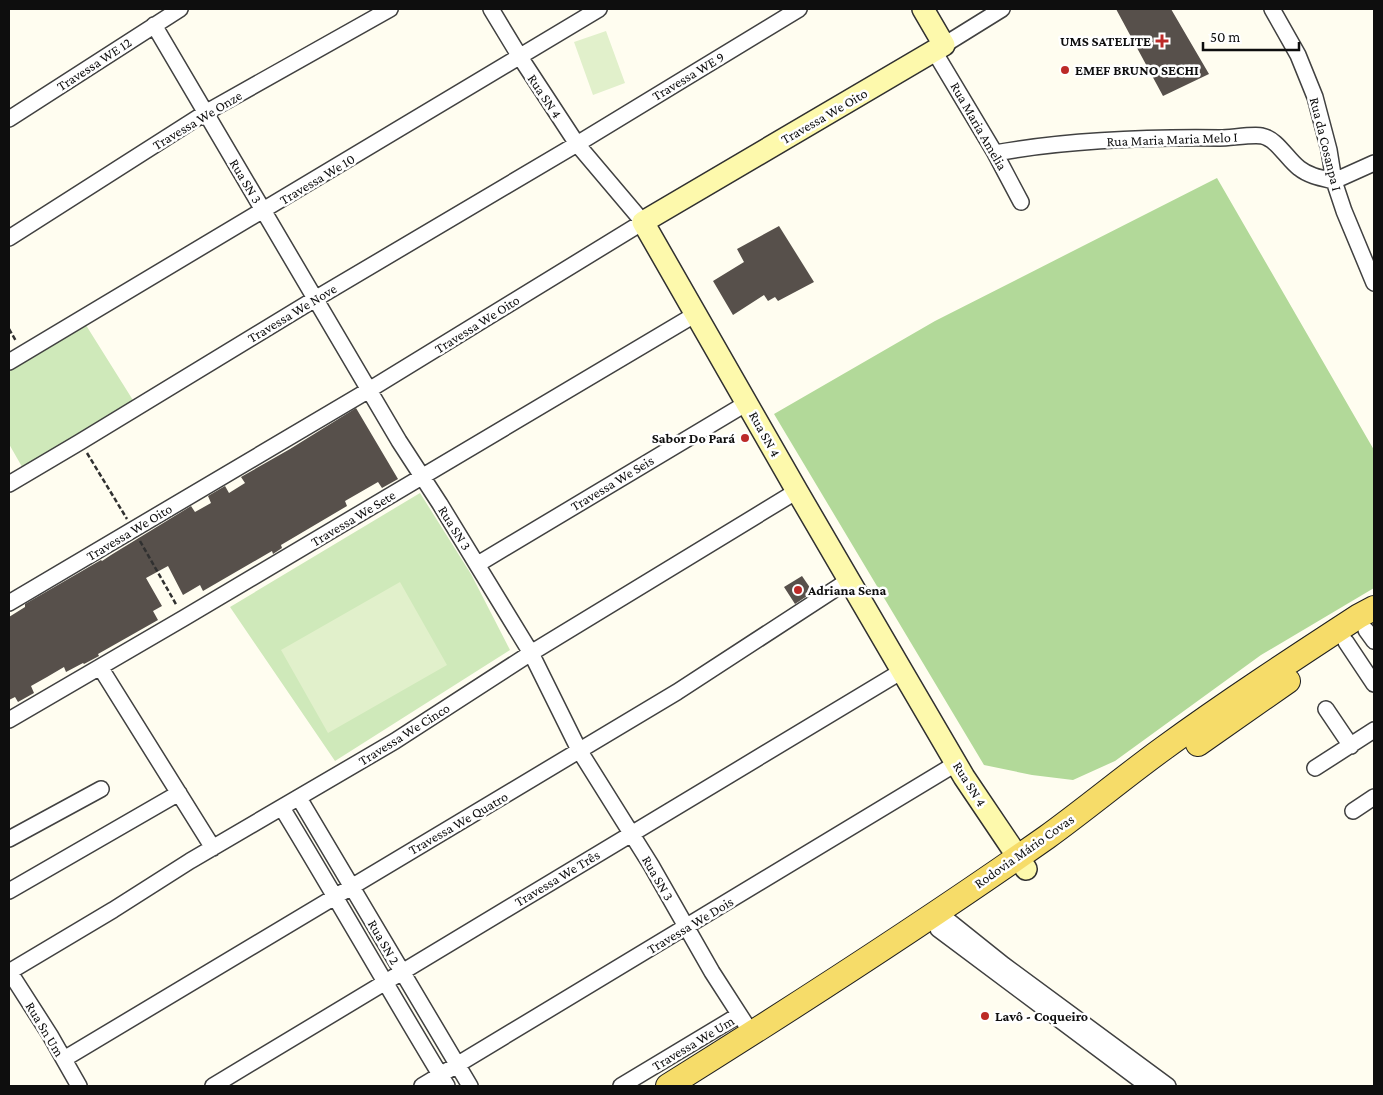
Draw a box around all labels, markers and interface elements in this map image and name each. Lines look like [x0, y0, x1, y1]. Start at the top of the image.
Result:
scale bar [1203, 20, 1299, 52]
text: 50 m [1210, 29, 1240, 45]
place label: UMS SATELITE [1060, 33, 1151, 49]
street label: Travessa WE 12 [54, 34, 135, 94]
marker: UMS SATELITE [1155, 34, 1169, 48]
street label: Travessa WE 9 [649, 48, 727, 104]
place label: EMEF BRUNO SECHI [1075, 62, 1199, 78]
marker: EMEF BRUNO SECHI [1059, 64, 1071, 76]
street label: Rua SN 4 [524, 71, 566, 121]
street label: Rua Maria Amelia [947, 79, 1011, 173]
street label: Travessa We Oito [778, 85, 870, 147]
street label: Travessa We Onze [149, 87, 245, 153]
street label: Rua da Cosanpa I [1307, 96, 1345, 192]
street label: Rua Maria Maria Melo I [1106, 129, 1238, 149]
street label: Travessa We 10 [276, 150, 358, 208]
street label: Rua SN 3 [226, 156, 266, 206]
street label: Travessa We Nove [245, 280, 339, 346]
street label: Travessa We Oito [432, 292, 522, 356]
street label: Rua SN 4 [746, 408, 784, 460]
place label: Sabor Do Pará [652, 430, 735, 446]
marker: Sabor Do Pará [739, 432, 751, 444]
street label: Travessa We Seis [567, 452, 657, 514]
street label: Travessa We Sete [308, 486, 398, 550]
street label: Travessa We Oito [83, 500, 175, 564]
street label: Rua SN 3 [435, 503, 475, 553]
place label: Adriana Sena [807, 582, 887, 598]
marker: Adriana Sena [792, 584, 804, 596]
street label: Travessa We Cinco [355, 700, 453, 768]
street label: Rua SN 4 [950, 759, 990, 809]
street label: Travessa We Quatro [406, 788, 510, 858]
street label: Rodovia Mário Covas [971, 811, 1077, 891]
street label: Travessa We Três [512, 846, 602, 910]
street label: Rua SN 3 [639, 853, 677, 903]
street label: Travessa We Dois [644, 893, 736, 957]
street label: Rua SN 2 [365, 917, 403, 968]
street label: Rua Sn Um [22, 999, 68, 1059]
place label: Lavô - Coqueiro [995, 1008, 1088, 1024]
marker: Lavô - Coqueiro [979, 1010, 991, 1022]
street label: Travessa We Um [649, 1012, 737, 1074]

